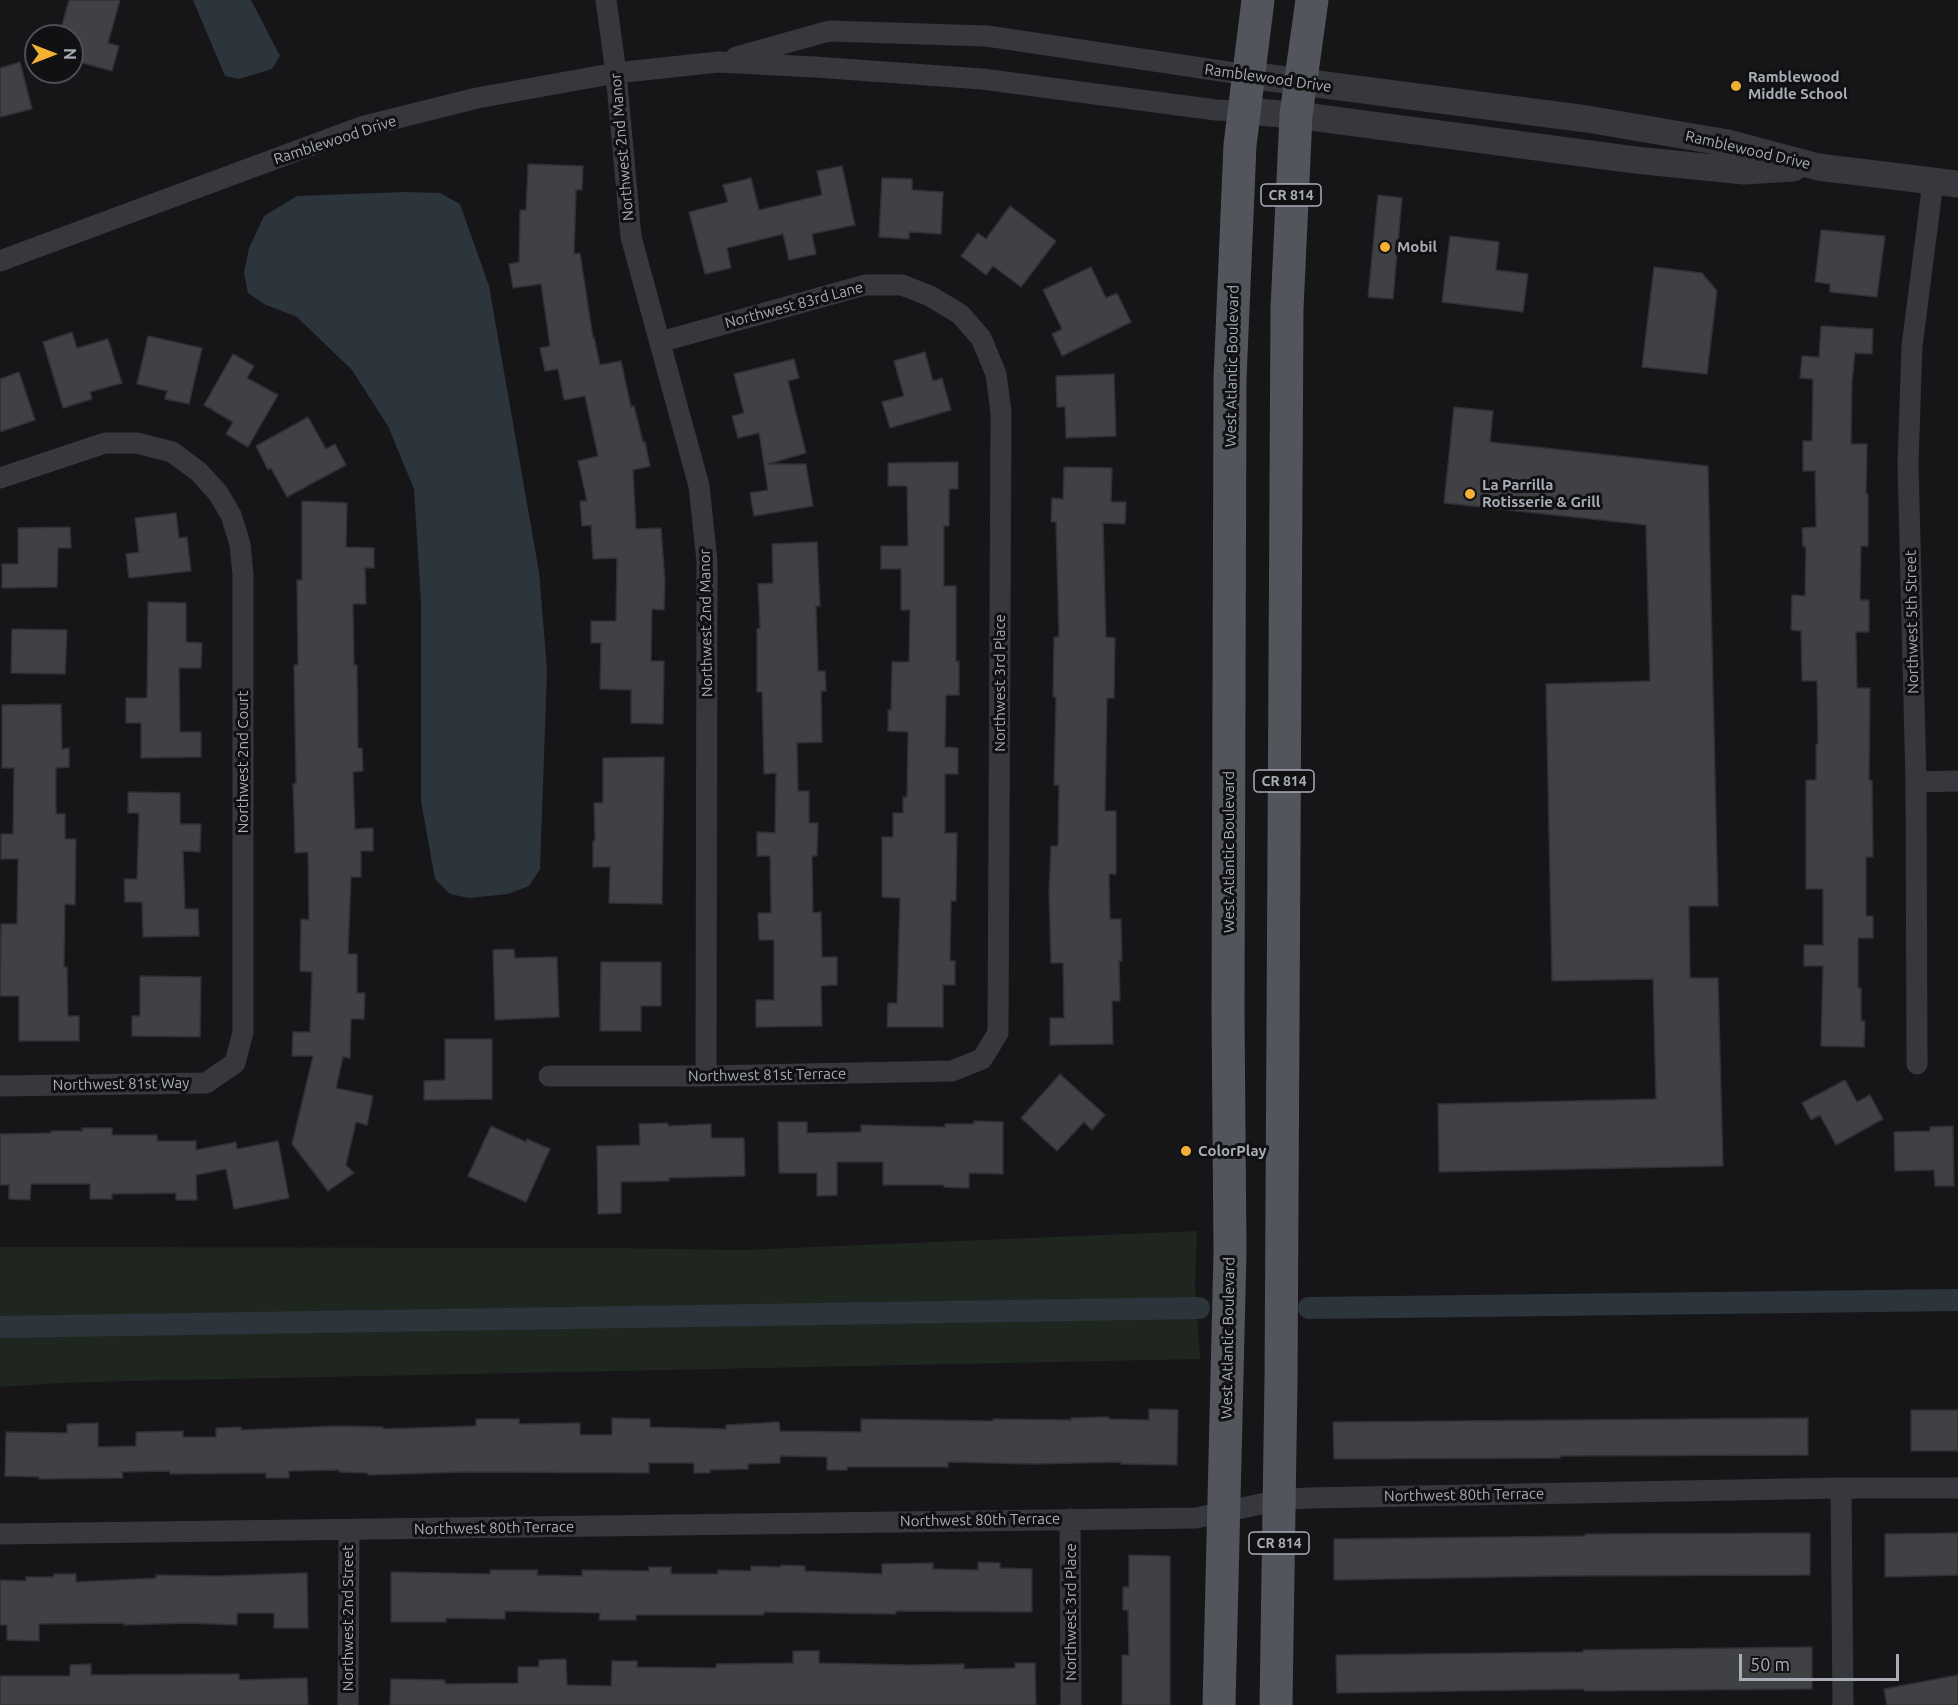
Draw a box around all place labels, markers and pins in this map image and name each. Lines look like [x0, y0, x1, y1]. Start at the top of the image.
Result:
place label: Ramblewood Middle School [1748, 68, 1847, 103]
marker: Ramblewood Middle School [1729, 79, 1743, 93]
place label: Mobil [1397, 238, 1437, 256]
marker: Mobil [1378, 240, 1392, 254]
place label: La Parrilla Rotisserie & Grill [1482, 476, 1600, 511]
marker: La Parrilla Rotisserie & Grill [1463, 487, 1477, 501]
place label: ColorPlay [1198, 1142, 1266, 1160]
marker: ColorPlay [1179, 1144, 1193, 1158]

